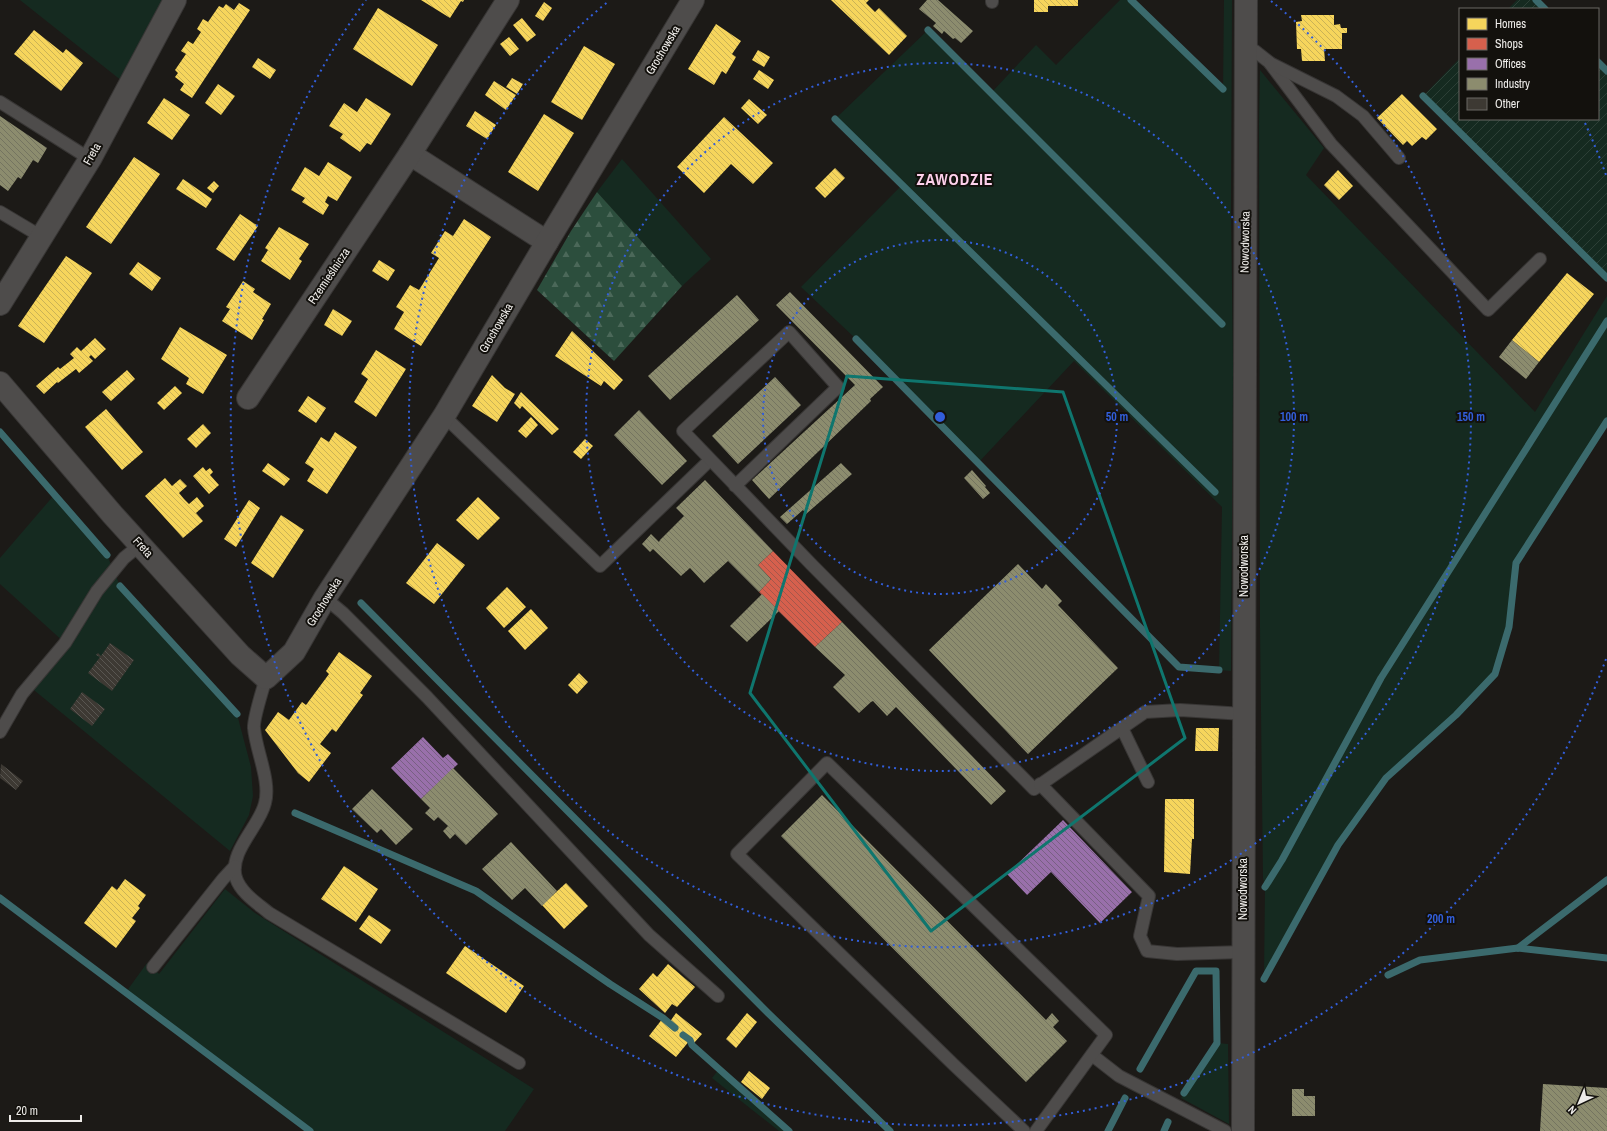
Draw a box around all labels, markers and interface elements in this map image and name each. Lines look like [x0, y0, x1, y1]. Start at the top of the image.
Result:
legend [1459, 8, 1599, 120]
text: Homes [1495, 16, 1526, 32]
street label: Grochowska [642, 22, 684, 78]
text: Shops [1495, 36, 1523, 52]
text: Offices [1495, 56, 1526, 72]
text: Industry [1495, 76, 1530, 92]
text: Other [1495, 96, 1520, 112]
street label: Freta [79, 140, 105, 168]
district label: ZAWODZIE [916, 168, 994, 190]
street label: Nowodworska [1236, 210, 1254, 273]
street label: Rzemieślnicza [304, 244, 354, 307]
street label: Grochowska [475, 300, 517, 356]
text: 50 m [1106, 409, 1128, 425]
text: 100 m [1280, 409, 1308, 425]
text: 150 m [1457, 409, 1485, 425]
centre of rings [933, 410, 947, 424]
street label: Freta [129, 533, 157, 561]
street label: Nowodworska [1236, 535, 1252, 597]
street label: Grochowska [303, 574, 346, 629]
street label: Nowodworska [1235, 858, 1251, 920]
text: 200 m [1427, 911, 1455, 927]
north arrow [1559, 1083, 1599, 1123]
scale bar [10, 1097, 81, 1123]
text: 20 m [16, 1103, 38, 1119]
text: N [1565, 1103, 1579, 1117]

